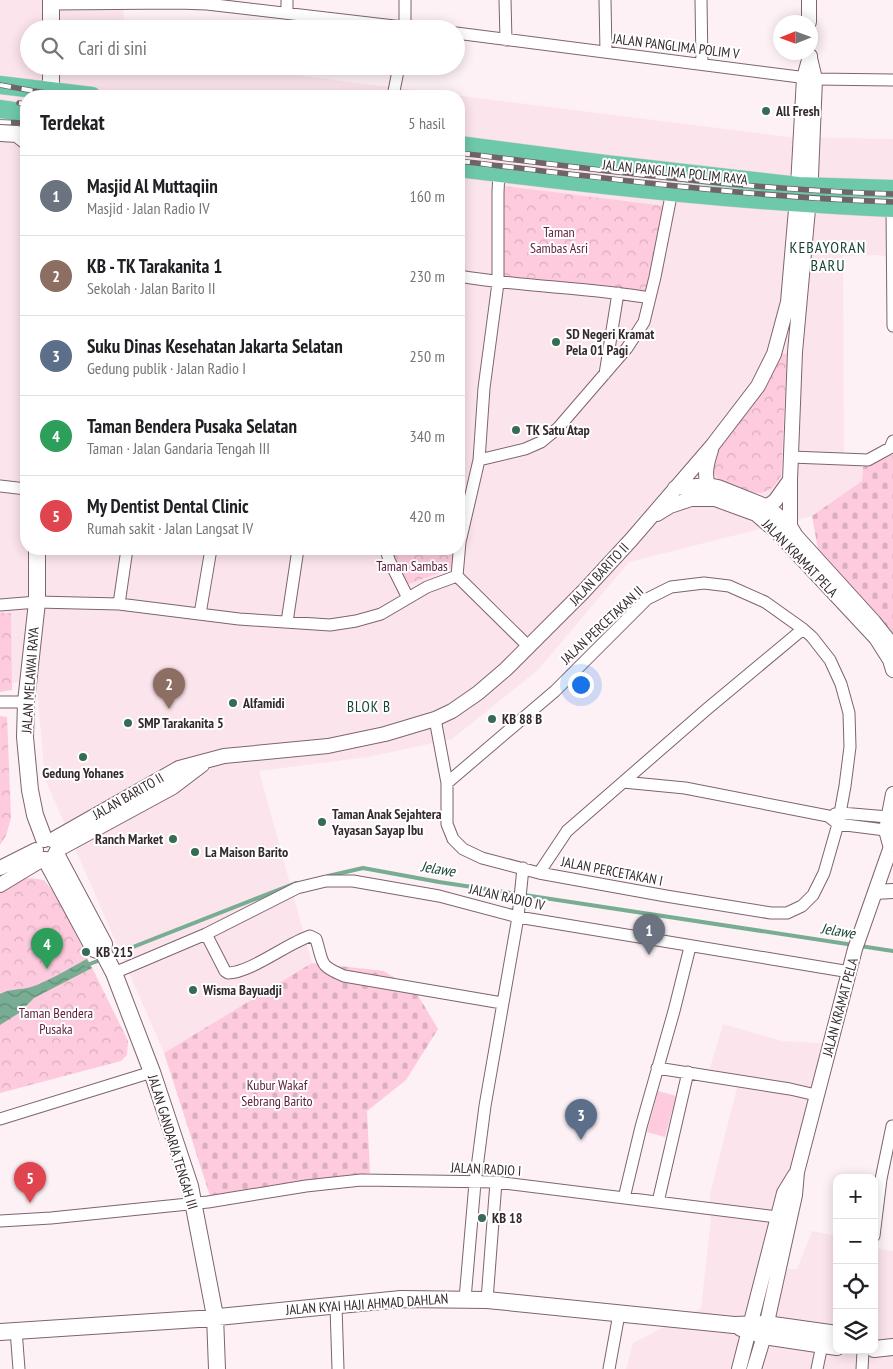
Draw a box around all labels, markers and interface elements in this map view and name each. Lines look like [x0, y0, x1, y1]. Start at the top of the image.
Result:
north arrow [773, 15, 818, 60]
search box [20, 20, 465, 75]
street label: JALAN PANGLIMA POLIM V [611, 29, 741, 63]
icon: search [38, 34, 66, 62]
text: Cari di sini [78, 36, 147, 60]
place label: All Fresh [775, 102, 820, 120]
marker: All Fresh [760, 105, 772, 117]
text: Terdekat [40, 109, 105, 136]
text: 5 hasil [408, 113, 445, 133]
street label: JALAN PANGLIMA POLIM RAYA [601, 155, 749, 189]
text: Masjid Al Muttaqiin [87, 174, 218, 198]
text: 1 [52, 186, 60, 206]
text: 160 m [410, 186, 445, 206]
text: Masjid · Jalan Radio IV [87, 198, 210, 218]
park label: Taman Sambas Asri [530, 223, 588, 257]
district label: KEBAYORAN BARU [790, 237, 866, 275]
text: KB - TK Tarakanita 1 [87, 254, 222, 278]
text: 2 [52, 266, 60, 286]
text: 230 m [410, 266, 445, 286]
text: Sekolah · Jalan Barito II [87, 278, 215, 298]
place label: SD Negeri Kramat Pela 01 Pagi [566, 325, 654, 359]
text: Suku Dinas Kesehatan Jakarta Selatan [87, 334, 343, 358]
marker: SD Negeri Kramat Pela 01 Pagi [550, 336, 562, 348]
text: 3 [52, 346, 60, 366]
text: 250 m [410, 346, 445, 366]
text: Gedung publik · Jalan Radio I [87, 358, 246, 378]
text: Taman Bendera Pusaka Selatan [87, 414, 297, 438]
place label: TK Satu Atap [526, 421, 590, 439]
marker: TK Satu Atap [510, 424, 522, 436]
text: 4 [52, 426, 60, 446]
text: 340 m [410, 426, 445, 446]
text: Taman · Jalan Gandaria Tengah III [87, 438, 270, 458]
text: My Dentist Dental Clinic [87, 494, 249, 518]
text: 5 [52, 506, 60, 526]
text: 420 m [410, 506, 445, 526]
street label: JALAN KRAMAT PELA [758, 515, 842, 601]
text: Rumah sakit · Jalan Langsat IV [87, 518, 253, 538]
street label: JALAN BARITO II [565, 539, 633, 610]
park label: Taman Sambas [376, 557, 448, 575]
street label: JALAN PERCETAKAN II [556, 582, 647, 669]
street label: JALAN MELAWAI RAYA [17, 626, 43, 735]
pin: 2 [153, 668, 185, 709]
your location [568, 672, 594, 698]
place label: Alfamidi [242, 694, 285, 712]
marker: Alfamidi [227, 697, 239, 709]
district label: BLOK B [347, 697, 391, 716]
place label: KB 88 B [502, 710, 542, 728]
marker: KB 88 B [486, 713, 498, 725]
place label: SMP Tarakanita 5 [138, 714, 224, 732]
marker: SMP Tarakanita 5 [122, 717, 134, 729]
marker: Gedung Yohanes [77, 751, 89, 763]
place label: Gedung Yohanes [42, 764, 124, 782]
street label: JALAN BARITO II [88, 768, 167, 824]
place label: Taman Anak Sejahtera Yayasan Sayap Ibu [331, 805, 442, 839]
marker: Taman Anak Sejahtera Yayasan Sayap Ibu [316, 816, 328, 828]
place label: Ranch Market [95, 830, 163, 848]
marker: Ranch Market [167, 833, 179, 845]
place label: La Maison Barito [205, 843, 288, 861]
marker: La Maison Barito [189, 846, 201, 858]
street label: JALAN PERCETAKAN I [559, 852, 664, 890]
water label: Jelawe [419, 856, 457, 881]
street label: JALAN RADIO IV [466, 879, 547, 915]
pin: 1 [633, 914, 665, 955]
water label: Jelawe [819, 918, 857, 943]
pin: 4 [31, 928, 63, 969]
place label: KB 215 [96, 943, 133, 961]
marker: KB 215 [80, 946, 92, 958]
street label: JALAN KRAMAT PELA [818, 955, 862, 1059]
place label: Wisma Bayuadji [202, 981, 282, 999]
marker: Wisma Bayuadji [187, 984, 199, 996]
park label: Taman Bendera Pusaka [19, 1004, 93, 1038]
street label: JALAN GANDARIA TENGAH III [144, 1071, 202, 1212]
park label: Kubur Wakaf Sebrang Barito [241, 1076, 313, 1110]
pin: 3 [565, 1099, 597, 1140]
street label: JALAN RADIO I [449, 1158, 522, 1180]
pin: 5 [14, 1162, 46, 1203]
map controls [833, 1174, 878, 1354]
button: + [833, 1174, 878, 1219]
place label: KB 18 [492, 1209, 522, 1227]
marker: KB 18 [476, 1212, 488, 1224]
button: − [833, 1219, 878, 1264]
button: locate [833, 1264, 878, 1309]
street label: JALAN KYAI HAJI AHMAD DAHLAN [284, 1289, 449, 1319]
button: layers [833, 1309, 878, 1354]

